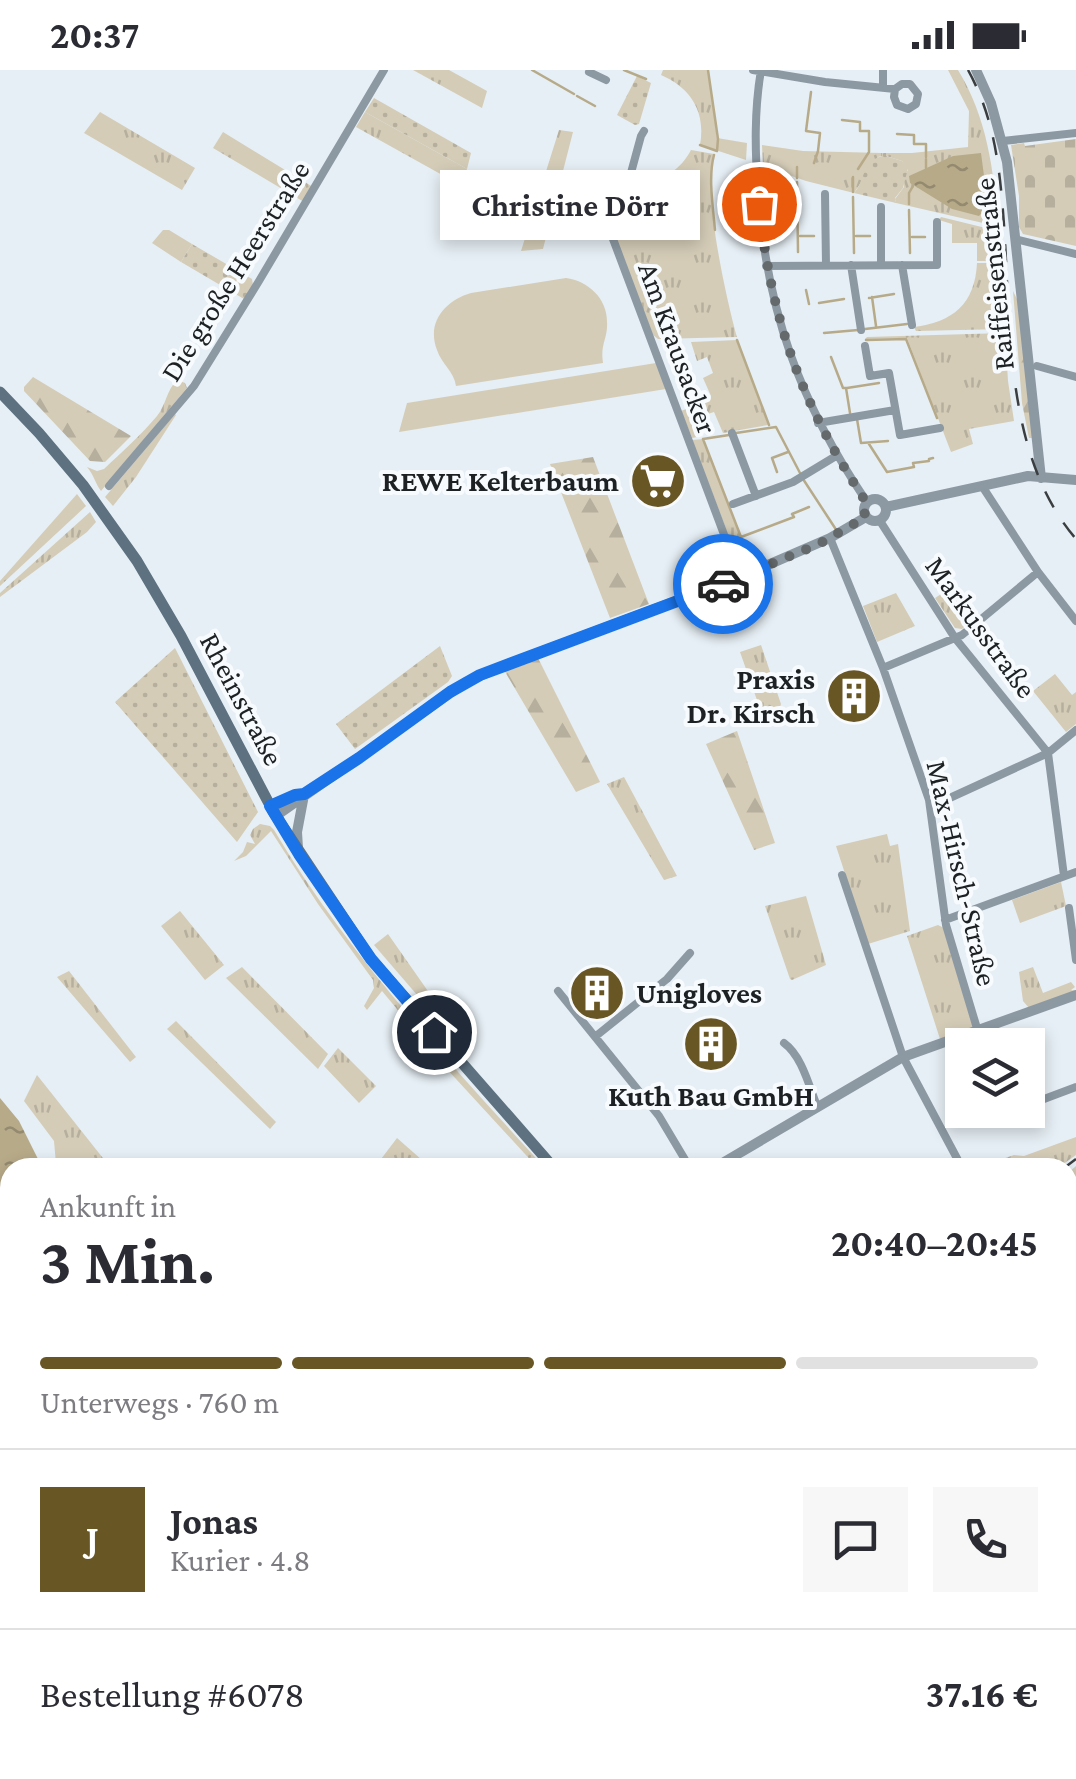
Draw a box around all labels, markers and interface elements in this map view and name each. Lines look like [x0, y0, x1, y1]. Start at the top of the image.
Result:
text: 20:37 [50, 14, 139, 56]
street label: Die große Heerstraße [153, 154, 317, 388]
pin [717, 162, 802, 247]
callout: Christine Dörr [439, 169, 699, 239]
street label: Raiffeisenstraße [967, 176, 1020, 372]
icon: bag [732, 177, 787, 232]
text: Christine Dörr [471, 187, 669, 223]
street label: Am Krausacker [632, 258, 725, 438]
supermarket icon: REWE Kelterbaum [628, 451, 688, 511]
place label: REWE Kelterbaum [382, 464, 620, 497]
courier [673, 534, 773, 634]
street label: Markusstraße [919, 550, 1044, 704]
icon: car [696, 557, 751, 612]
street label: Rheinstraße [194, 627, 291, 771]
place label: Praxis Dr. Kirsch [686, 662, 815, 729]
building icon: Praxis Dr. Kirsch [824, 666, 884, 726]
street label: Max-Hirsch-Straße [920, 757, 1004, 989]
building icon: Unigloves [567, 963, 627, 1023]
place label: Unigloves [636, 976, 762, 1009]
pin [392, 990, 477, 1075]
icon: home [407, 1005, 462, 1060]
building icon: Kuth Bau GmbH [681, 1014, 741, 1074]
map controls [945, 1028, 1045, 1128]
button: layers [945, 1028, 1045, 1128]
place label: Kuth Bau GmbH [608, 1079, 814, 1112]
text: Ankunft in [40, 1188, 176, 1224]
text: 20:40–20:45 [831, 1222, 1038, 1264]
text: 3 Min. [40, 1225, 215, 1297]
text: Unterwegs · 760 m [40, 1384, 279, 1420]
button: chat [803, 1487, 908, 1592]
button: phone [933, 1487, 1038, 1592]
text: Jonas [170, 1500, 258, 1542]
text: J [86, 1518, 99, 1560]
text: Kurier · 4.8 [170, 1542, 310, 1578]
text: Bestellung #6078 [40, 1673, 305, 1715]
text: 37.16 € [926, 1673, 1038, 1715]

